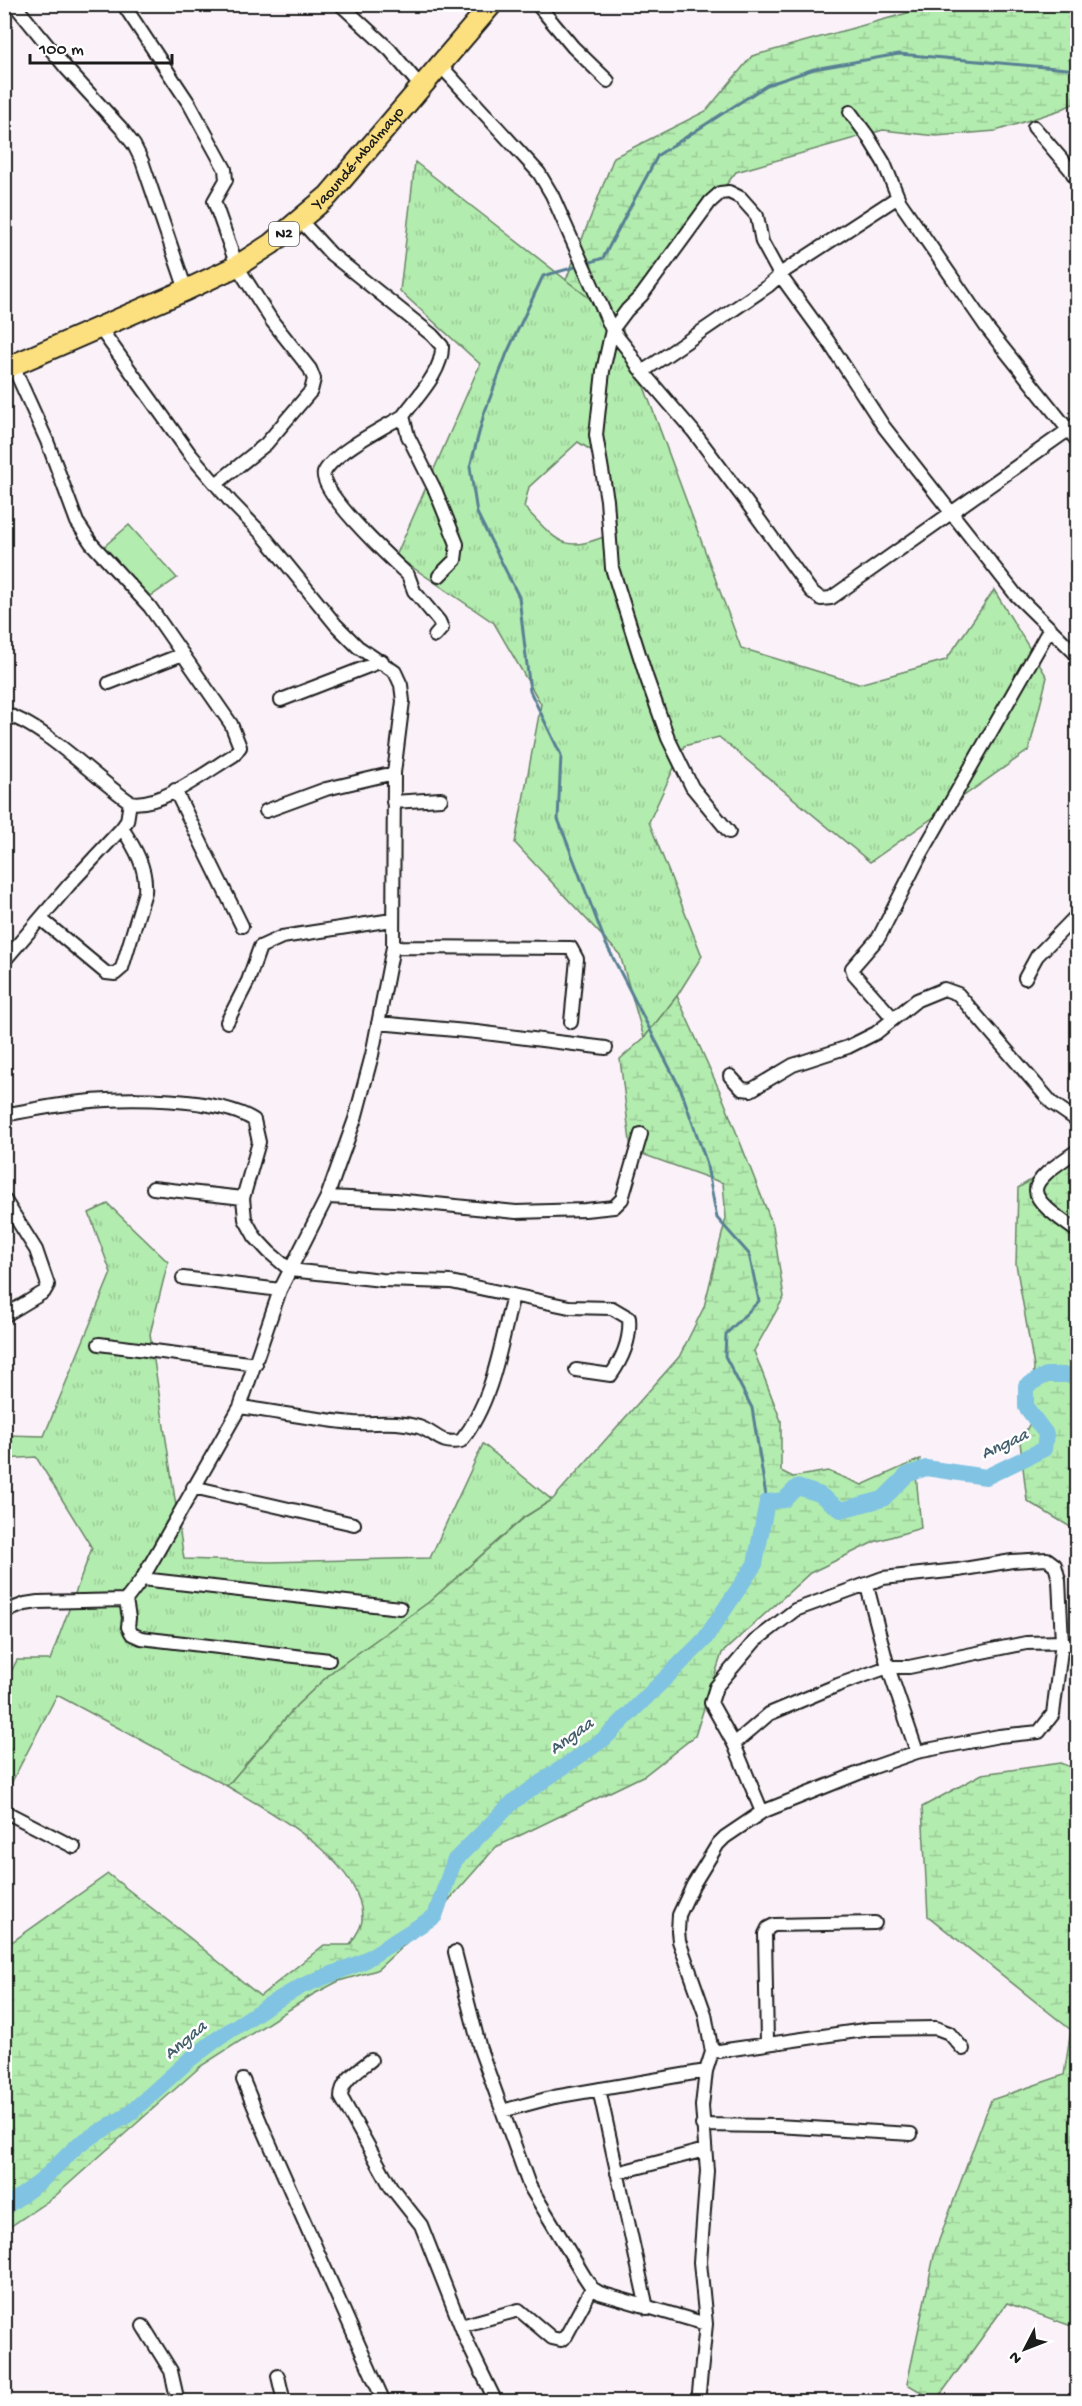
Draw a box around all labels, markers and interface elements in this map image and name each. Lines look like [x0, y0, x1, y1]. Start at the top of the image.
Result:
scale bar [30, 27, 172, 65]
text: 100 m [38, 40, 84, 61]
street label: Yaoundé-Mbalmayo [307, 103, 409, 216]
road number: N2 [269, 222, 299, 246]
water label: Angaa [978, 1425, 1033, 1465]
water label: Angaa [546, 1713, 599, 1760]
water label: Angaa [160, 2016, 212, 2065]
north arrow [995, 2319, 1055, 2379]
text: N [1006, 2346, 1027, 2367]

